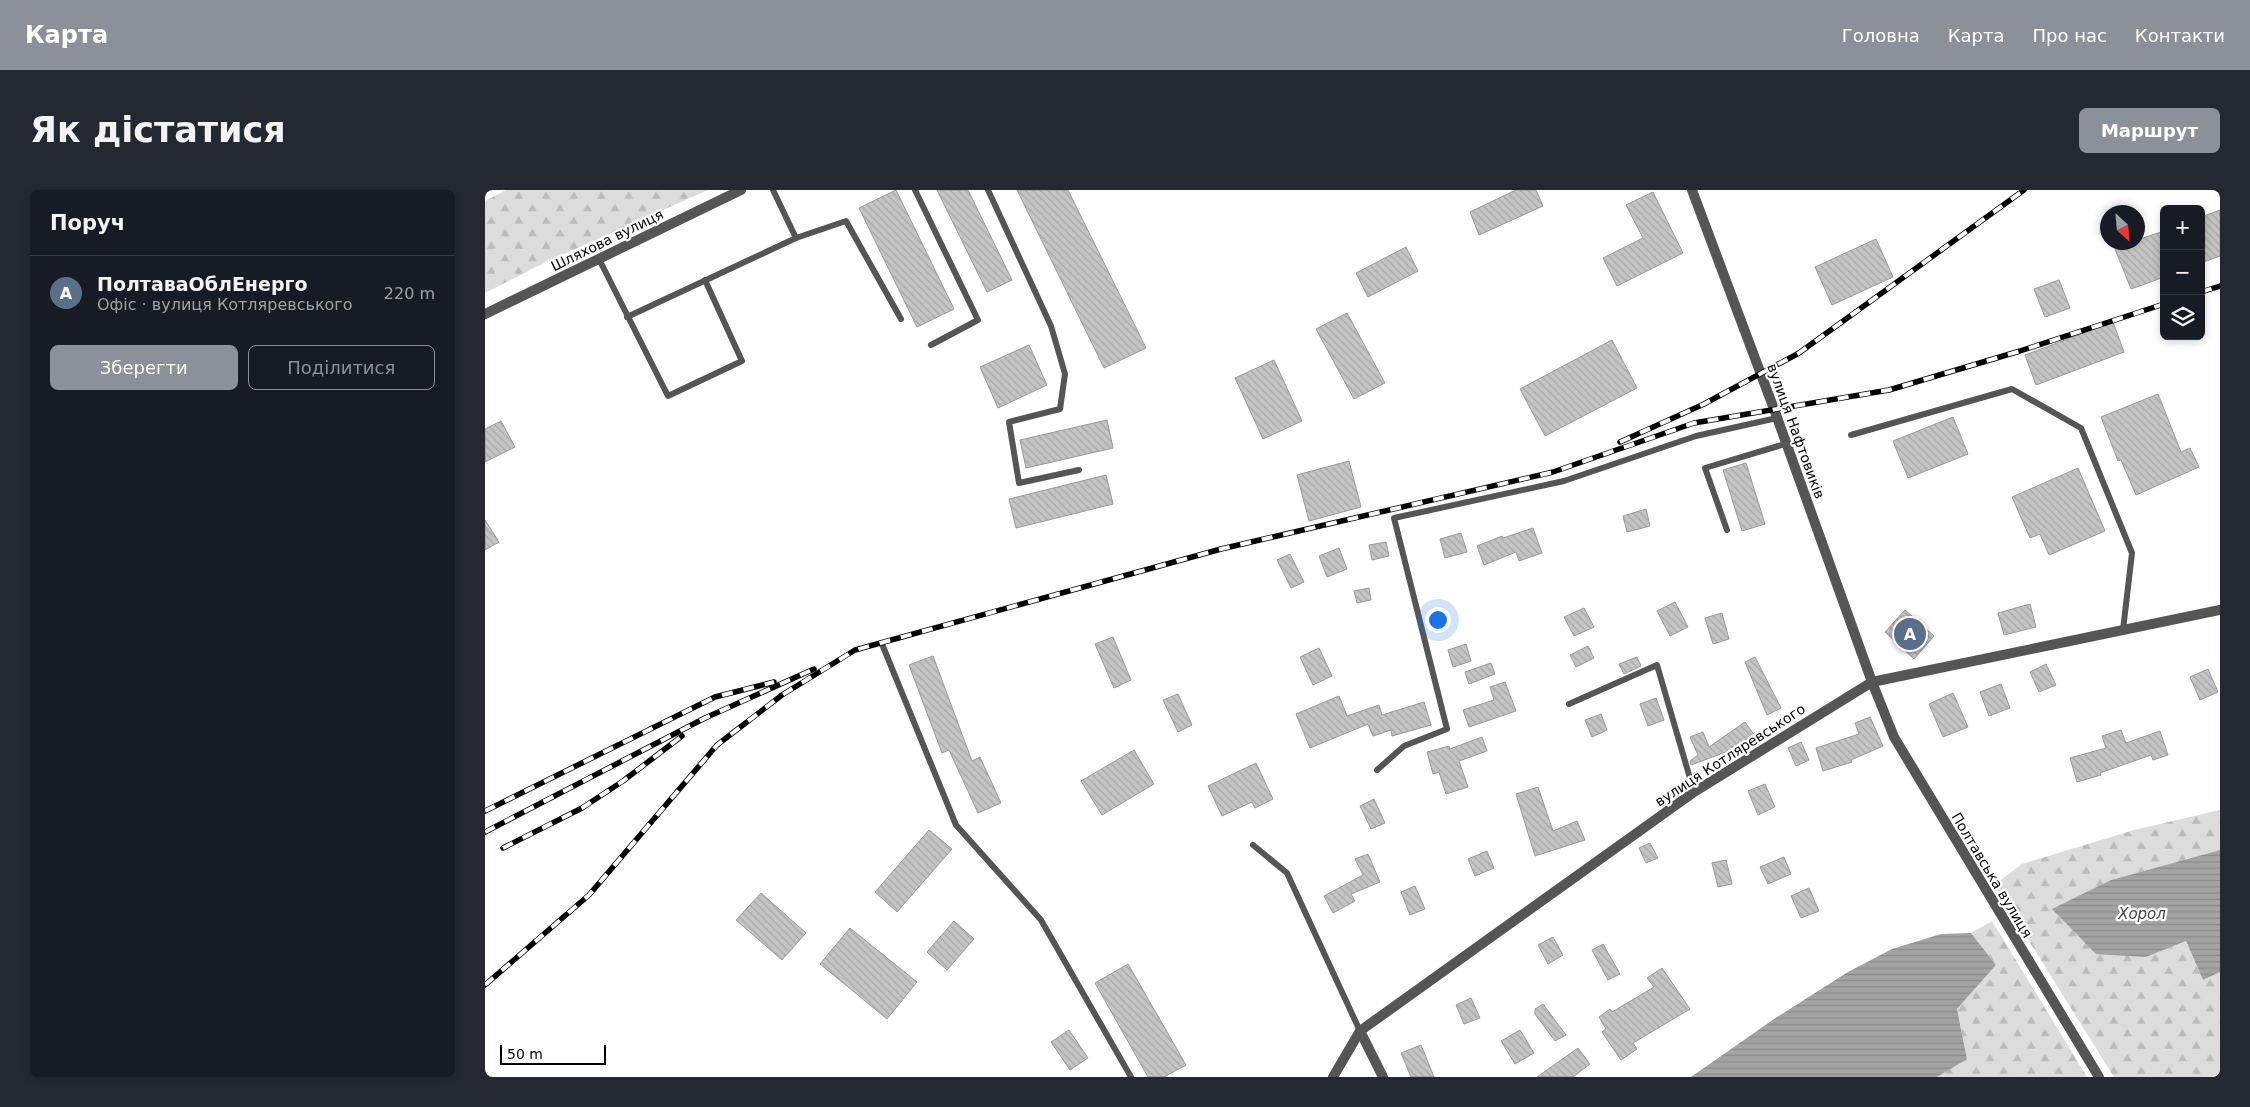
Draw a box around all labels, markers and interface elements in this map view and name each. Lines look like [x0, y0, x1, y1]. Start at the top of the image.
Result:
text: Карта [25, 21, 108, 49]
text: Головна [1842, 25, 1920, 46]
text: Карта [1948, 25, 2004, 46]
text: Про нас [2032, 25, 2107, 46]
text: Контакти [2135, 25, 2225, 46]
button: Маршрут [2079, 108, 2220, 153]
text: Як дістатися [30, 110, 286, 150]
north arrow [2100, 205, 2145, 250]
map controls [2160, 205, 2205, 340]
button: + [2160, 205, 2205, 250]
street label: Шляхова вулиця [548, 206, 666, 274]
text: Поруч [50, 211, 125, 235]
button: − [2160, 250, 2205, 295]
text: ПолтаваОблЕнерго [97, 273, 307, 295]
text: A [60, 284, 72, 303]
text: 220 m [384, 284, 435, 303]
text: Офіс · вулиця Котляревського [97, 295, 353, 314]
button: layers [2160, 295, 2205, 340]
button: Зберегти [50, 345, 238, 390]
button: Поділитися [248, 345, 435, 390]
street label: вулиця Нафтовиків [1764, 361, 1828, 501]
your location [1425, 607, 1451, 633]
pin: A [1894, 615, 1926, 653]
street label: вулиця Котляревського [1652, 700, 1808, 810]
street label: Полтавська вулиця [1948, 810, 2036, 940]
water label: Хорол [2117, 905, 2166, 923]
scale bar [500, 1042, 606, 1065]
text: 50 m [507, 1046, 543, 1062]

